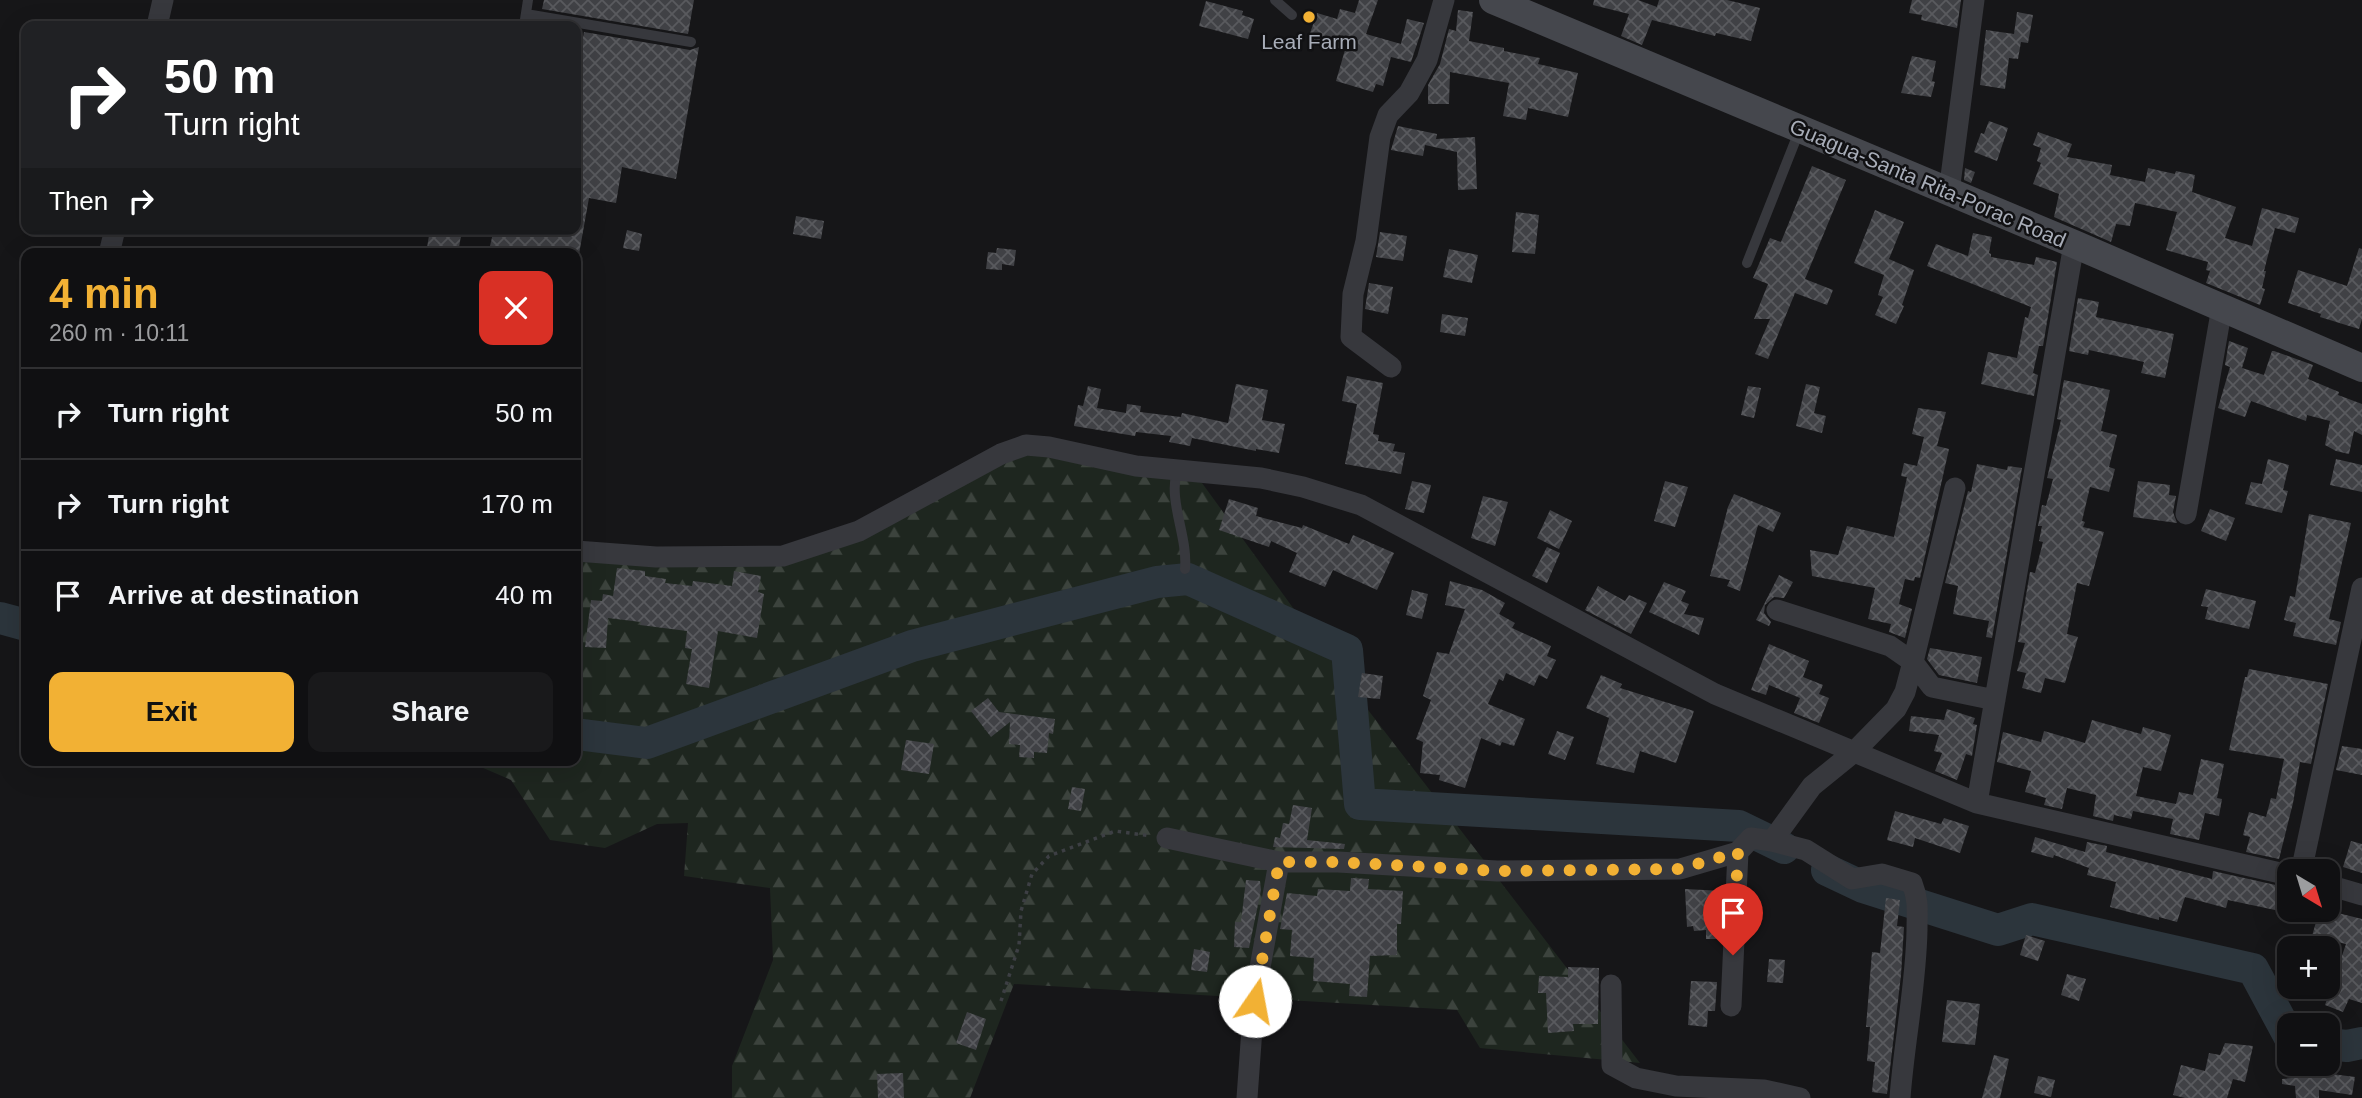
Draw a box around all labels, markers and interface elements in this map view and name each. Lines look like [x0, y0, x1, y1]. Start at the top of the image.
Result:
marker: Leaf Farm [1301, 9, 1317, 25]
place label: Leaf Farm [1261, 30, 1357, 53]
icon: right [49, 49, 140, 140]
text: 50 m [164, 49, 276, 103]
text: Turn right [164, 106, 300, 142]
street label: Guagua-Santa Rita-Porac Road [1787, 114, 2069, 252]
icon: right [122, 182, 160, 220]
text: Then [49, 186, 108, 216]
text: 4 min [49, 270, 159, 317]
button: close [479, 271, 553, 345]
text: 260 m · 10:11 [49, 320, 189, 346]
icon: right [49, 395, 87, 433]
text: Turn right [108, 398, 229, 428]
text: 50 m [495, 398, 553, 428]
icon: right [49, 486, 87, 524]
text: Turn right [108, 489, 229, 519]
text: 170 m [481, 489, 553, 519]
icon: arrive [49, 577, 87, 615]
text: Arrive at destination [108, 580, 359, 610]
text: 40 m [495, 580, 553, 610]
button: Exit [49, 672, 294, 752]
button: Share [308, 672, 553, 752]
north arrow [2277, 859, 2340, 922]
map controls [2277, 859, 2340, 1076]
pin [1703, 883, 1763, 955]
icon: arrive [1714, 894, 1752, 932]
button: + [2277, 936, 2340, 999]
position arrow [1218, 964, 1292, 1038]
button: − [2277, 1013, 2340, 1076]

